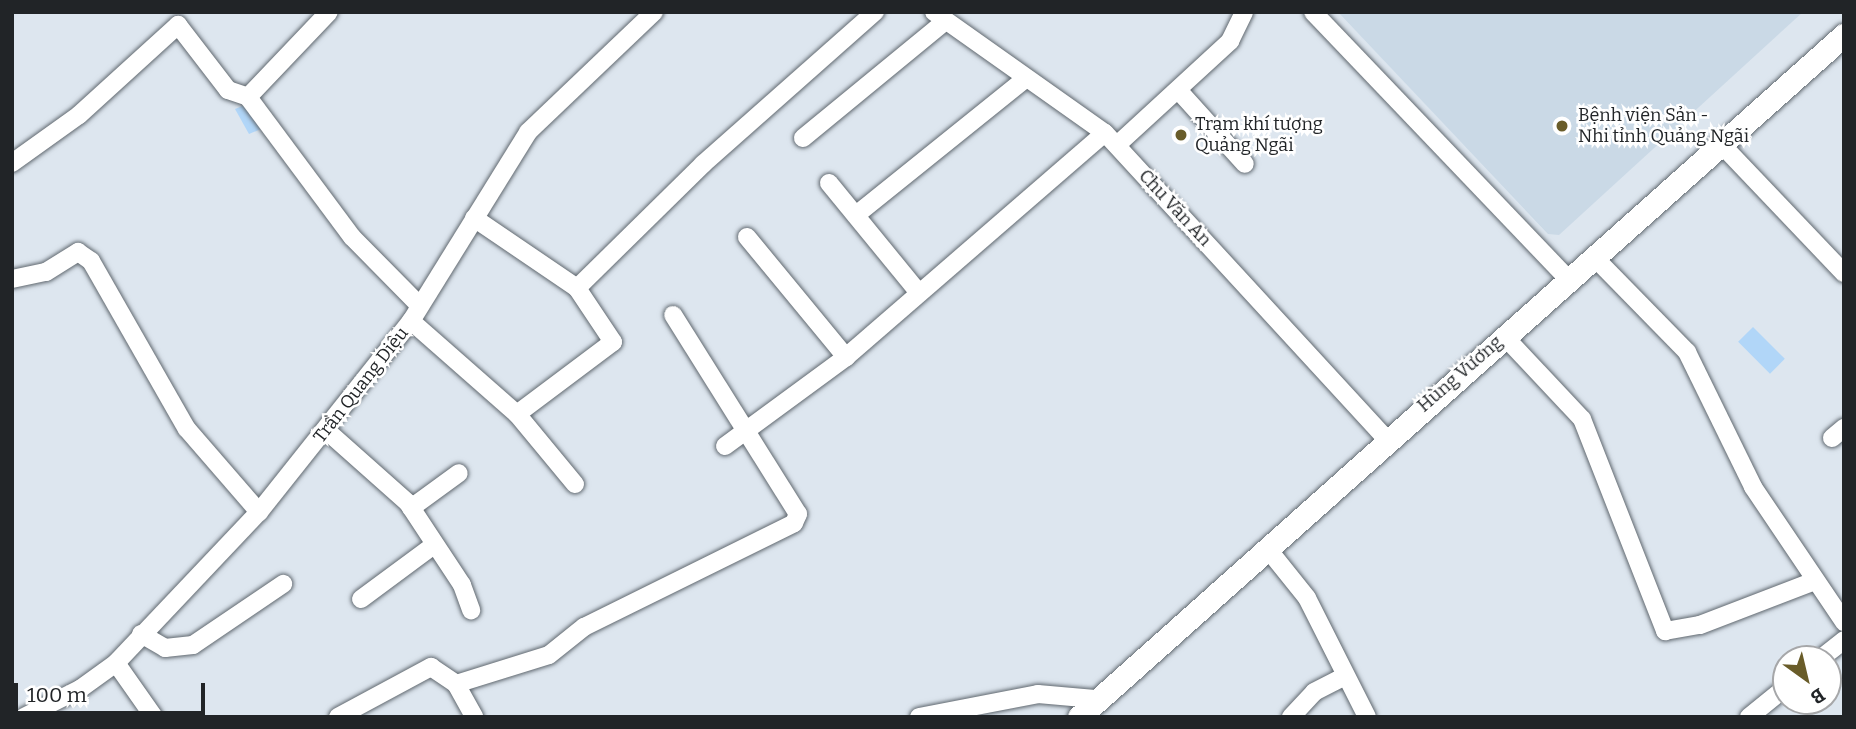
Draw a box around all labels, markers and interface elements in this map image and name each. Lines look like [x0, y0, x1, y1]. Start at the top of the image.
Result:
place label: Bệnh viện Sản - Nhi tỉnh Quảng Ngãi [1578, 105, 1749, 148]
place label: Trạm khí tượng Quảng Ngãi [1195, 114, 1323, 156]
marker: Bệnh viện Sản - Nhi tỉnh Quảng Ngãi [1552, 116, 1572, 136]
marker: Trạm khí tượng Quảng Ngãi [1173, 127, 1189, 143]
street label: Chu Văn An [1134, 165, 1216, 251]
street label: Trần Quang Diệu [309, 323, 413, 447]
street label: Hùng Vương [1413, 331, 1507, 417]
north arrow [1772, 645, 1842, 715]
scale bar [18, 670, 208, 714]
text: 100 m [27, 682, 87, 708]
text: B [1806, 683, 1829, 709]

